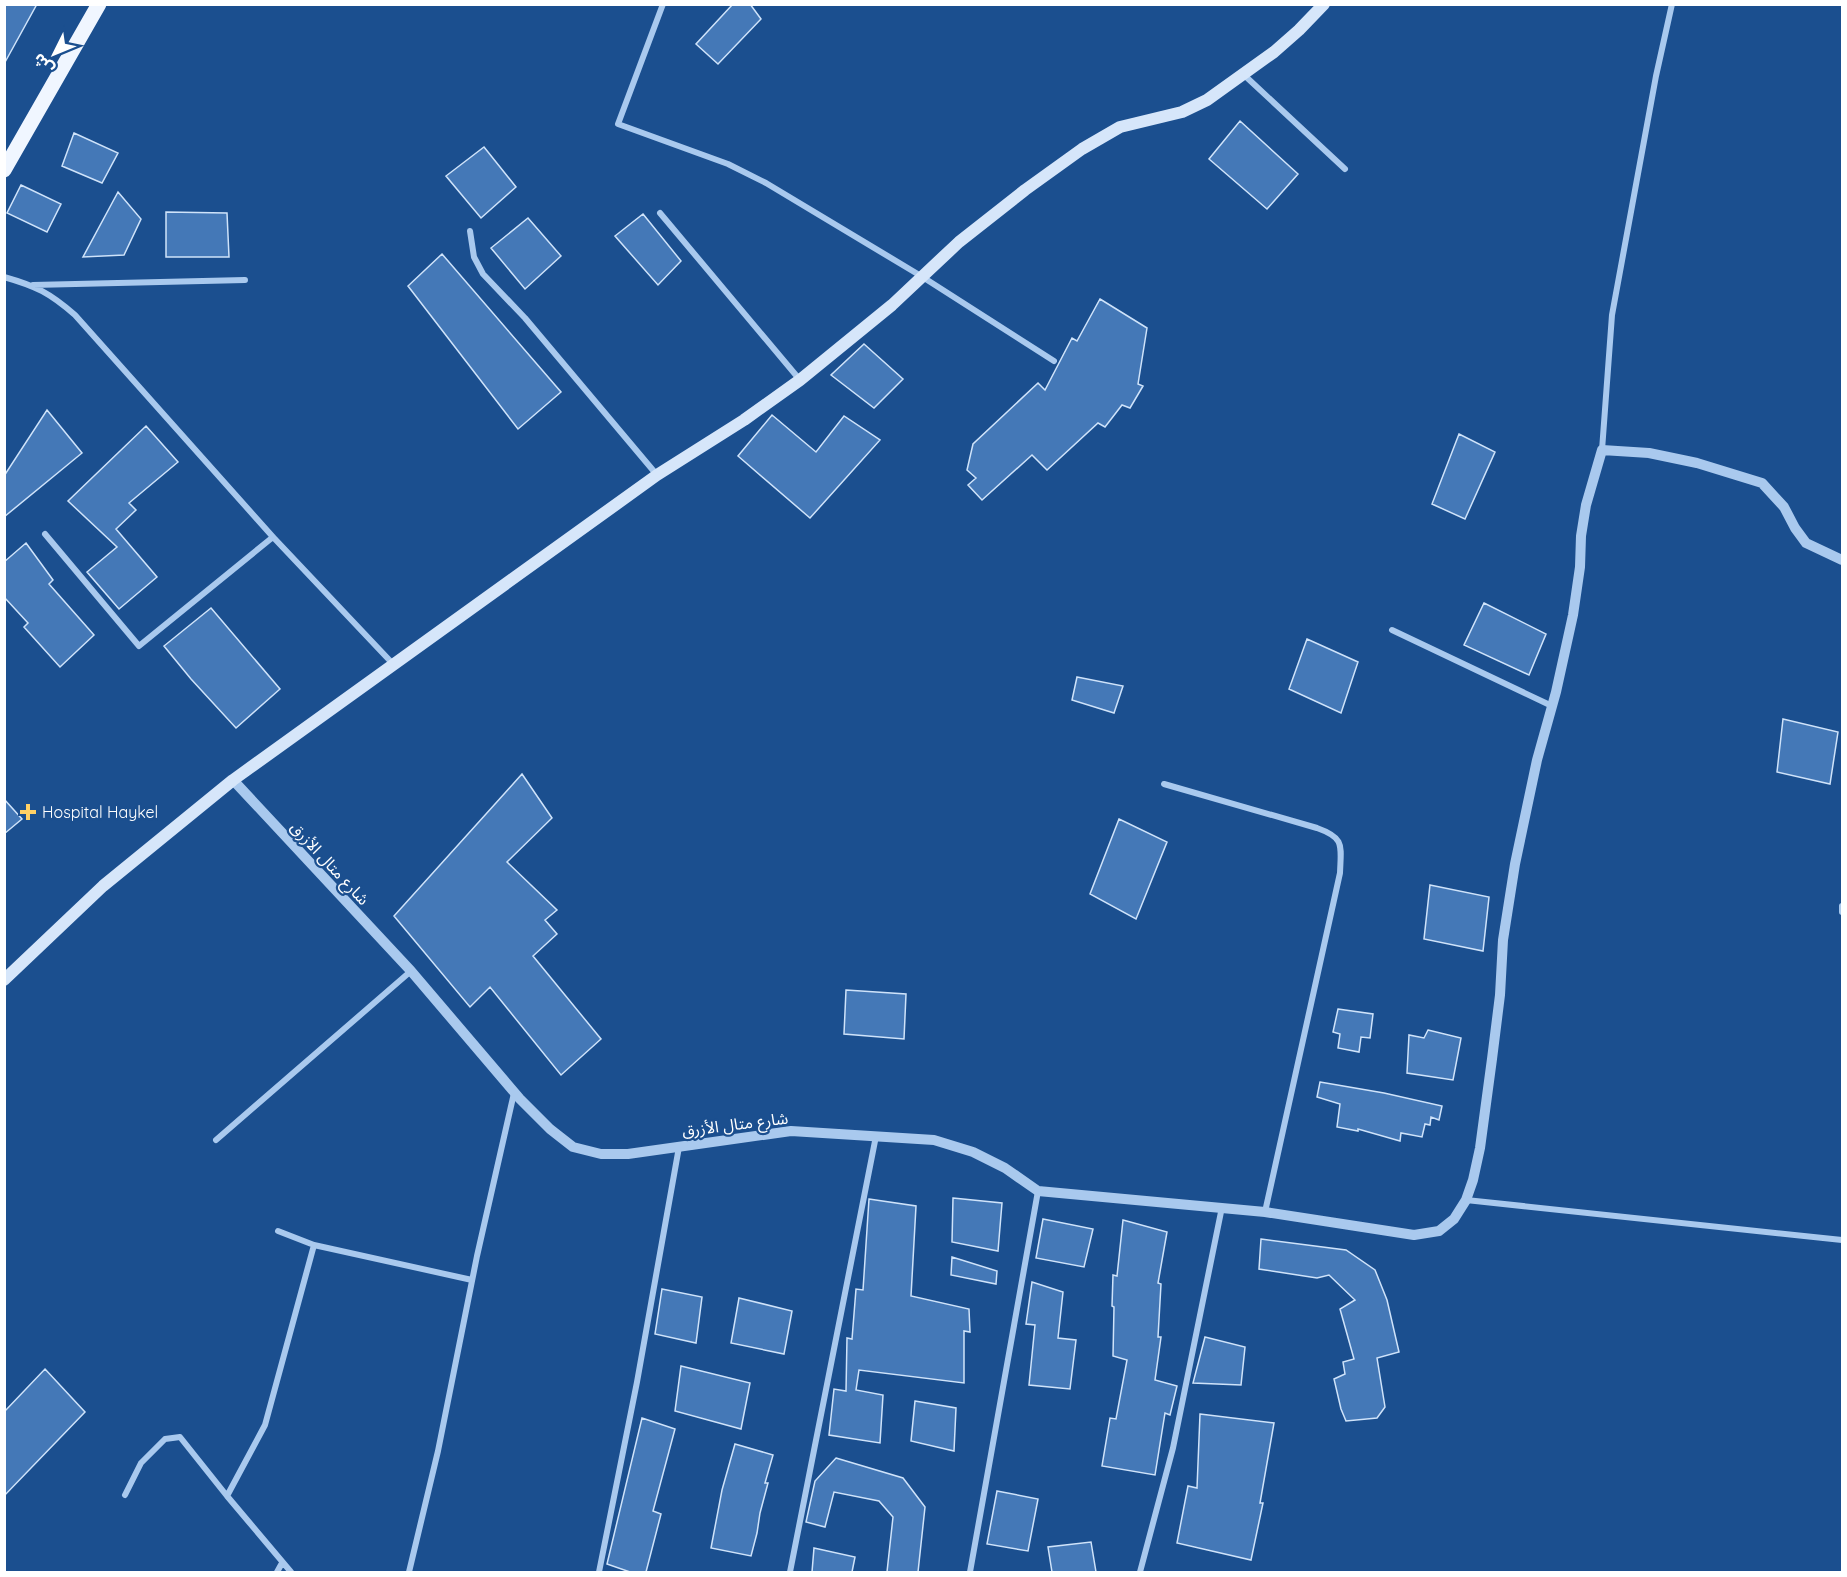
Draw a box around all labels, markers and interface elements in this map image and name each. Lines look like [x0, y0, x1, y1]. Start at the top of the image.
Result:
north arrow [24, 24, 84, 84]
text: ش [28, 49, 58, 79]
place label: Hospital Haykel [42, 802, 158, 822]
marker: Hospital Haykel [19, 803, 37, 821]
street label: شارع متال الأزرق [284, 817, 374, 911]
street label: شارع متال الأزرق [681, 1108, 790, 1143]

